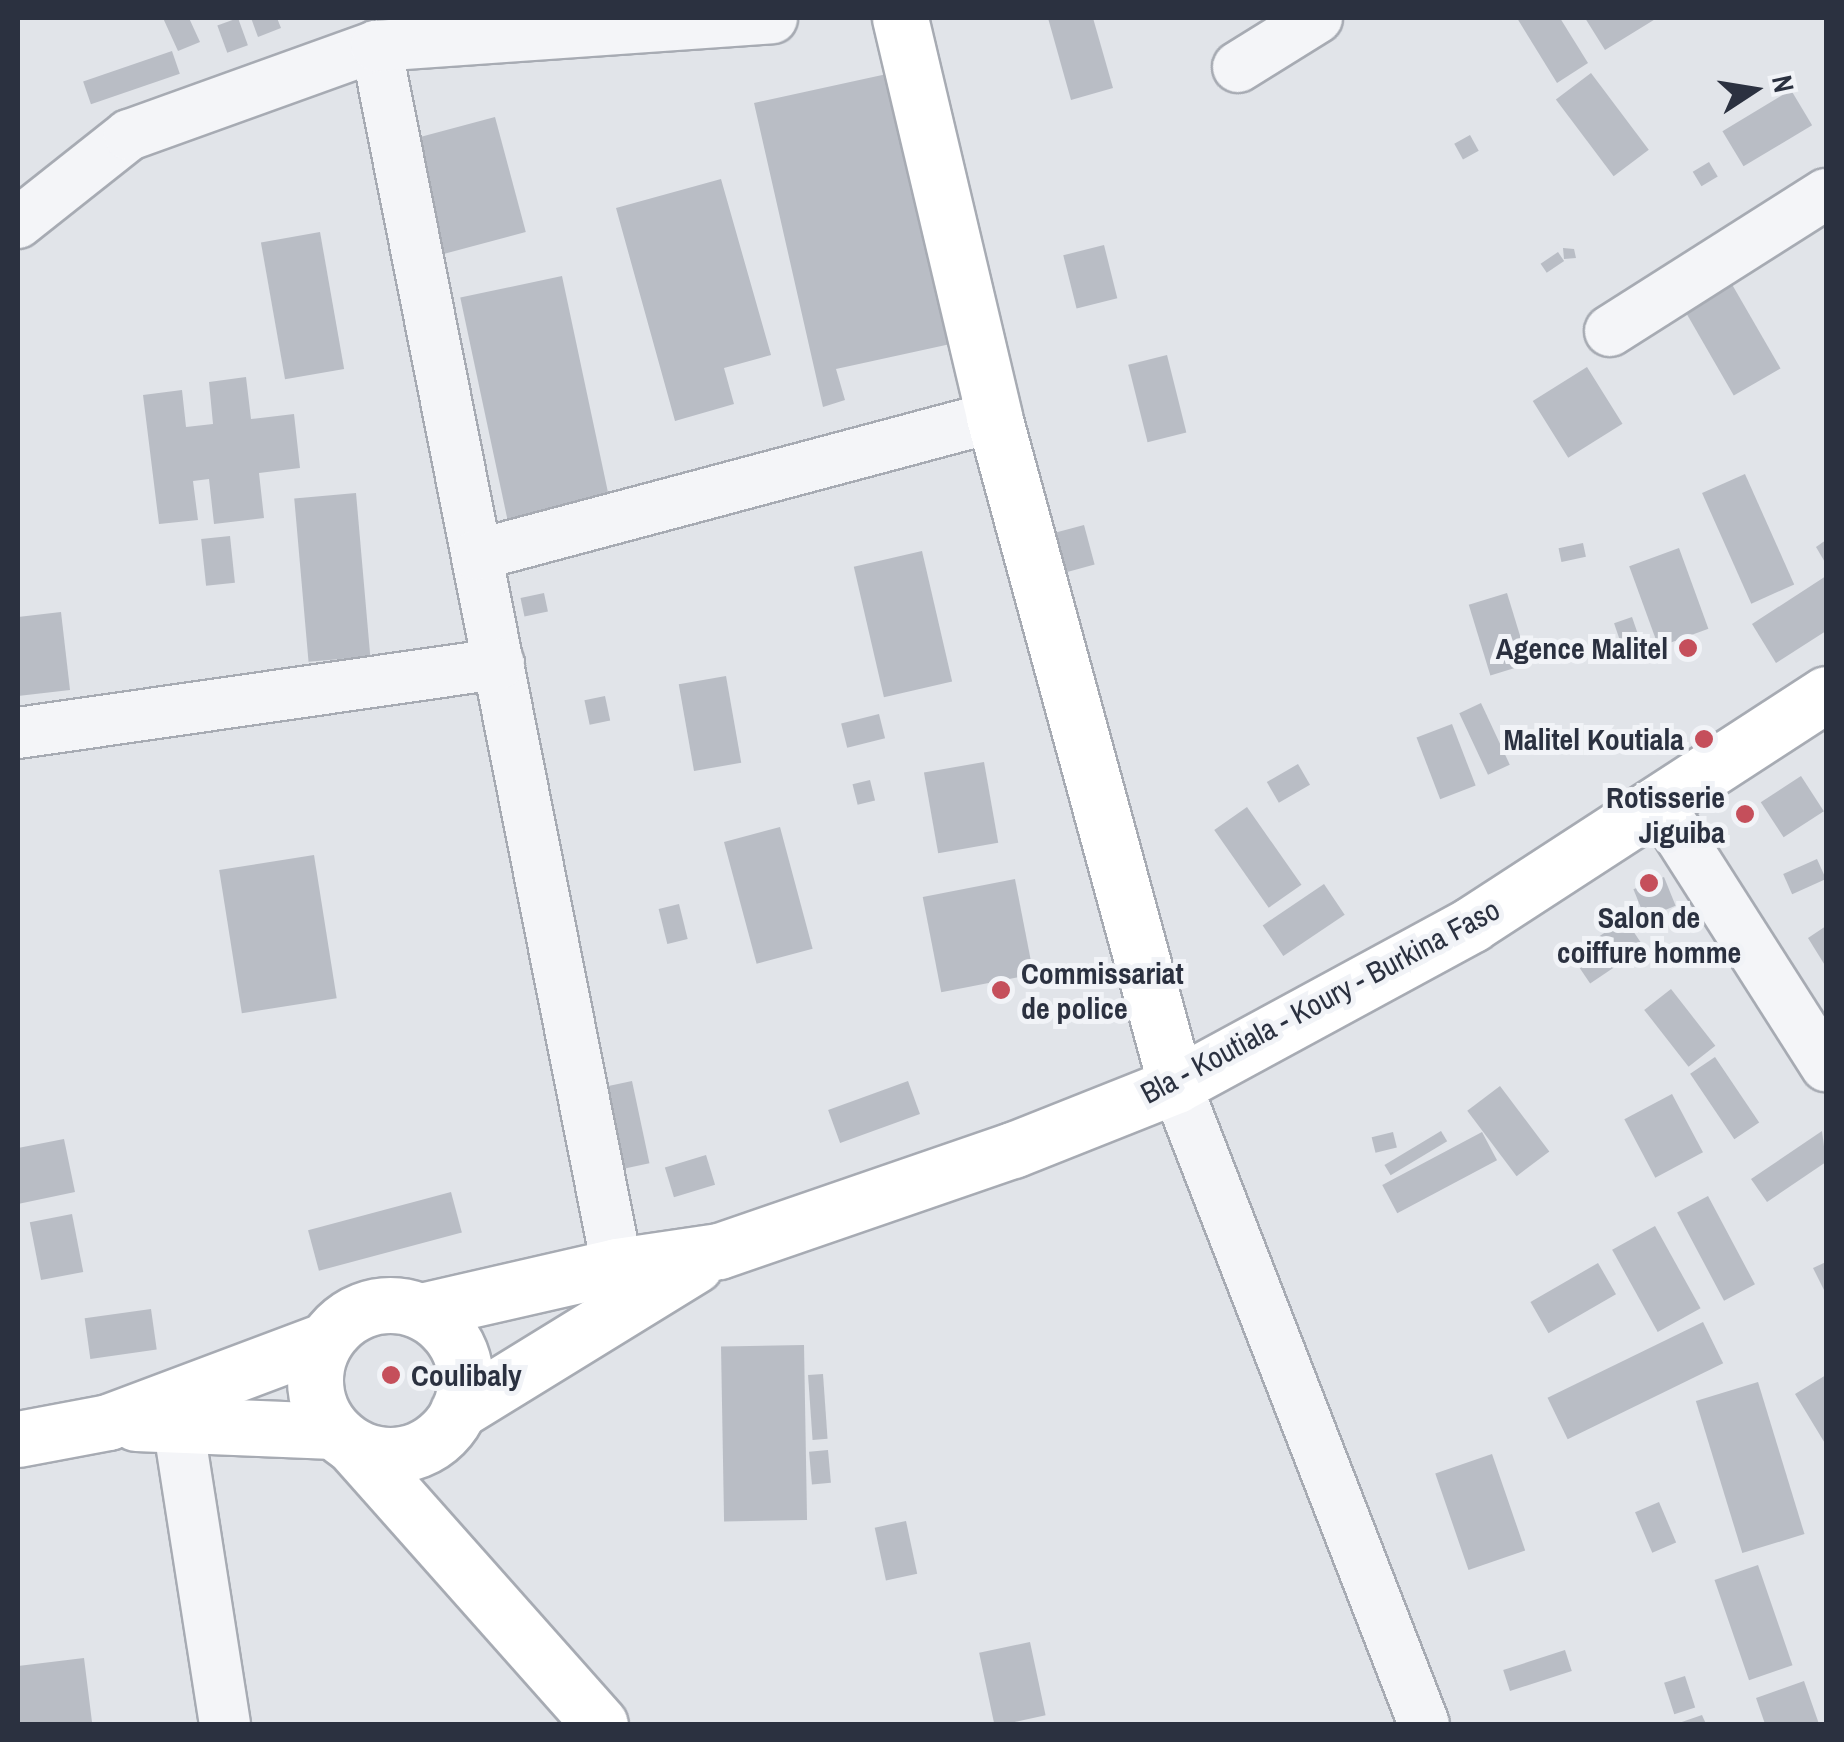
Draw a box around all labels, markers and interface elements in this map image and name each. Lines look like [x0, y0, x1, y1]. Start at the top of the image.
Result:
north arrow [1704, 40, 1804, 140]
text: N [1763, 72, 1804, 96]
place label: Agence Malitel [1496, 630, 1668, 666]
marker: Agence Malitel [1677, 637, 1699, 659]
place label: Malitel Koutiala [1504, 721, 1684, 757]
marker: Malitel Koutiala [1693, 728, 1715, 750]
place label: Rotisserie Jiguiba [1606, 779, 1725, 850]
marker: Rotisserie Jiguiba [1734, 803, 1756, 825]
marker: Salon de coiffure homme [1638, 872, 1660, 894]
street label: Bla - Koutiala - Koury - Burkina Faso [1135, 891, 1505, 1111]
place label: Salon de coiffure homme [1557, 899, 1741, 970]
place label: Commissariat de police [1021, 955, 1184, 1026]
marker: Commissariat de police [990, 979, 1012, 1001]
place label: Coulibaly [411, 1357, 522, 1393]
marker: Coulibaly [380, 1364, 402, 1386]

